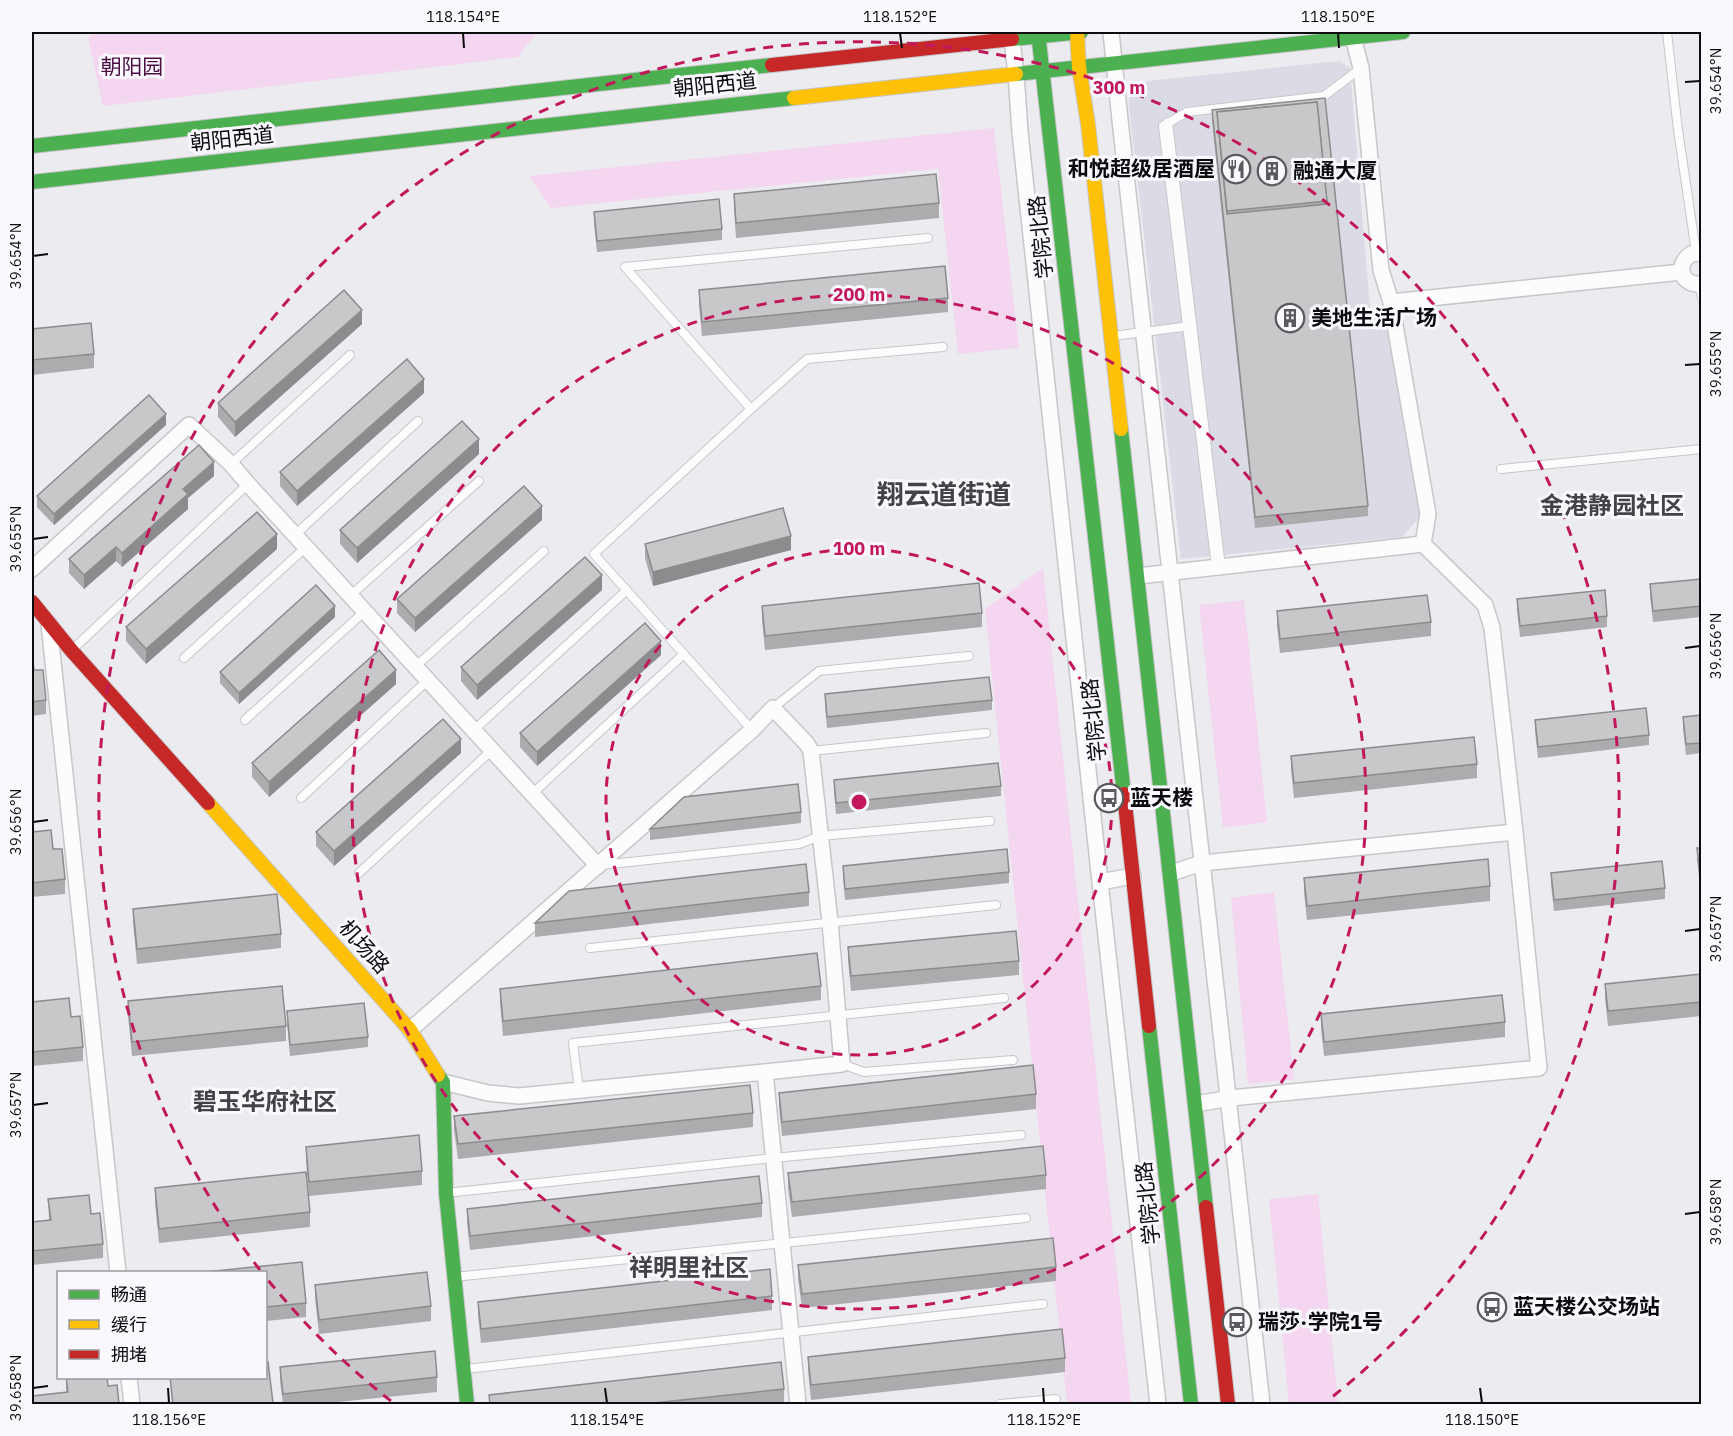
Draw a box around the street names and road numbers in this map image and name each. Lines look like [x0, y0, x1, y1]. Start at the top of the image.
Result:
street label: 朝阳西道 [672, 66, 758, 102]
street label: 朝阳西道 [189, 120, 275, 156]
street label: 学院北路 [1022, 194, 1058, 280]
street label: 学院北路 [1075, 677, 1111, 763]
street label: 机场路 [333, 914, 396, 979]
street label: 学院北路 [1129, 1160, 1165, 1246]

